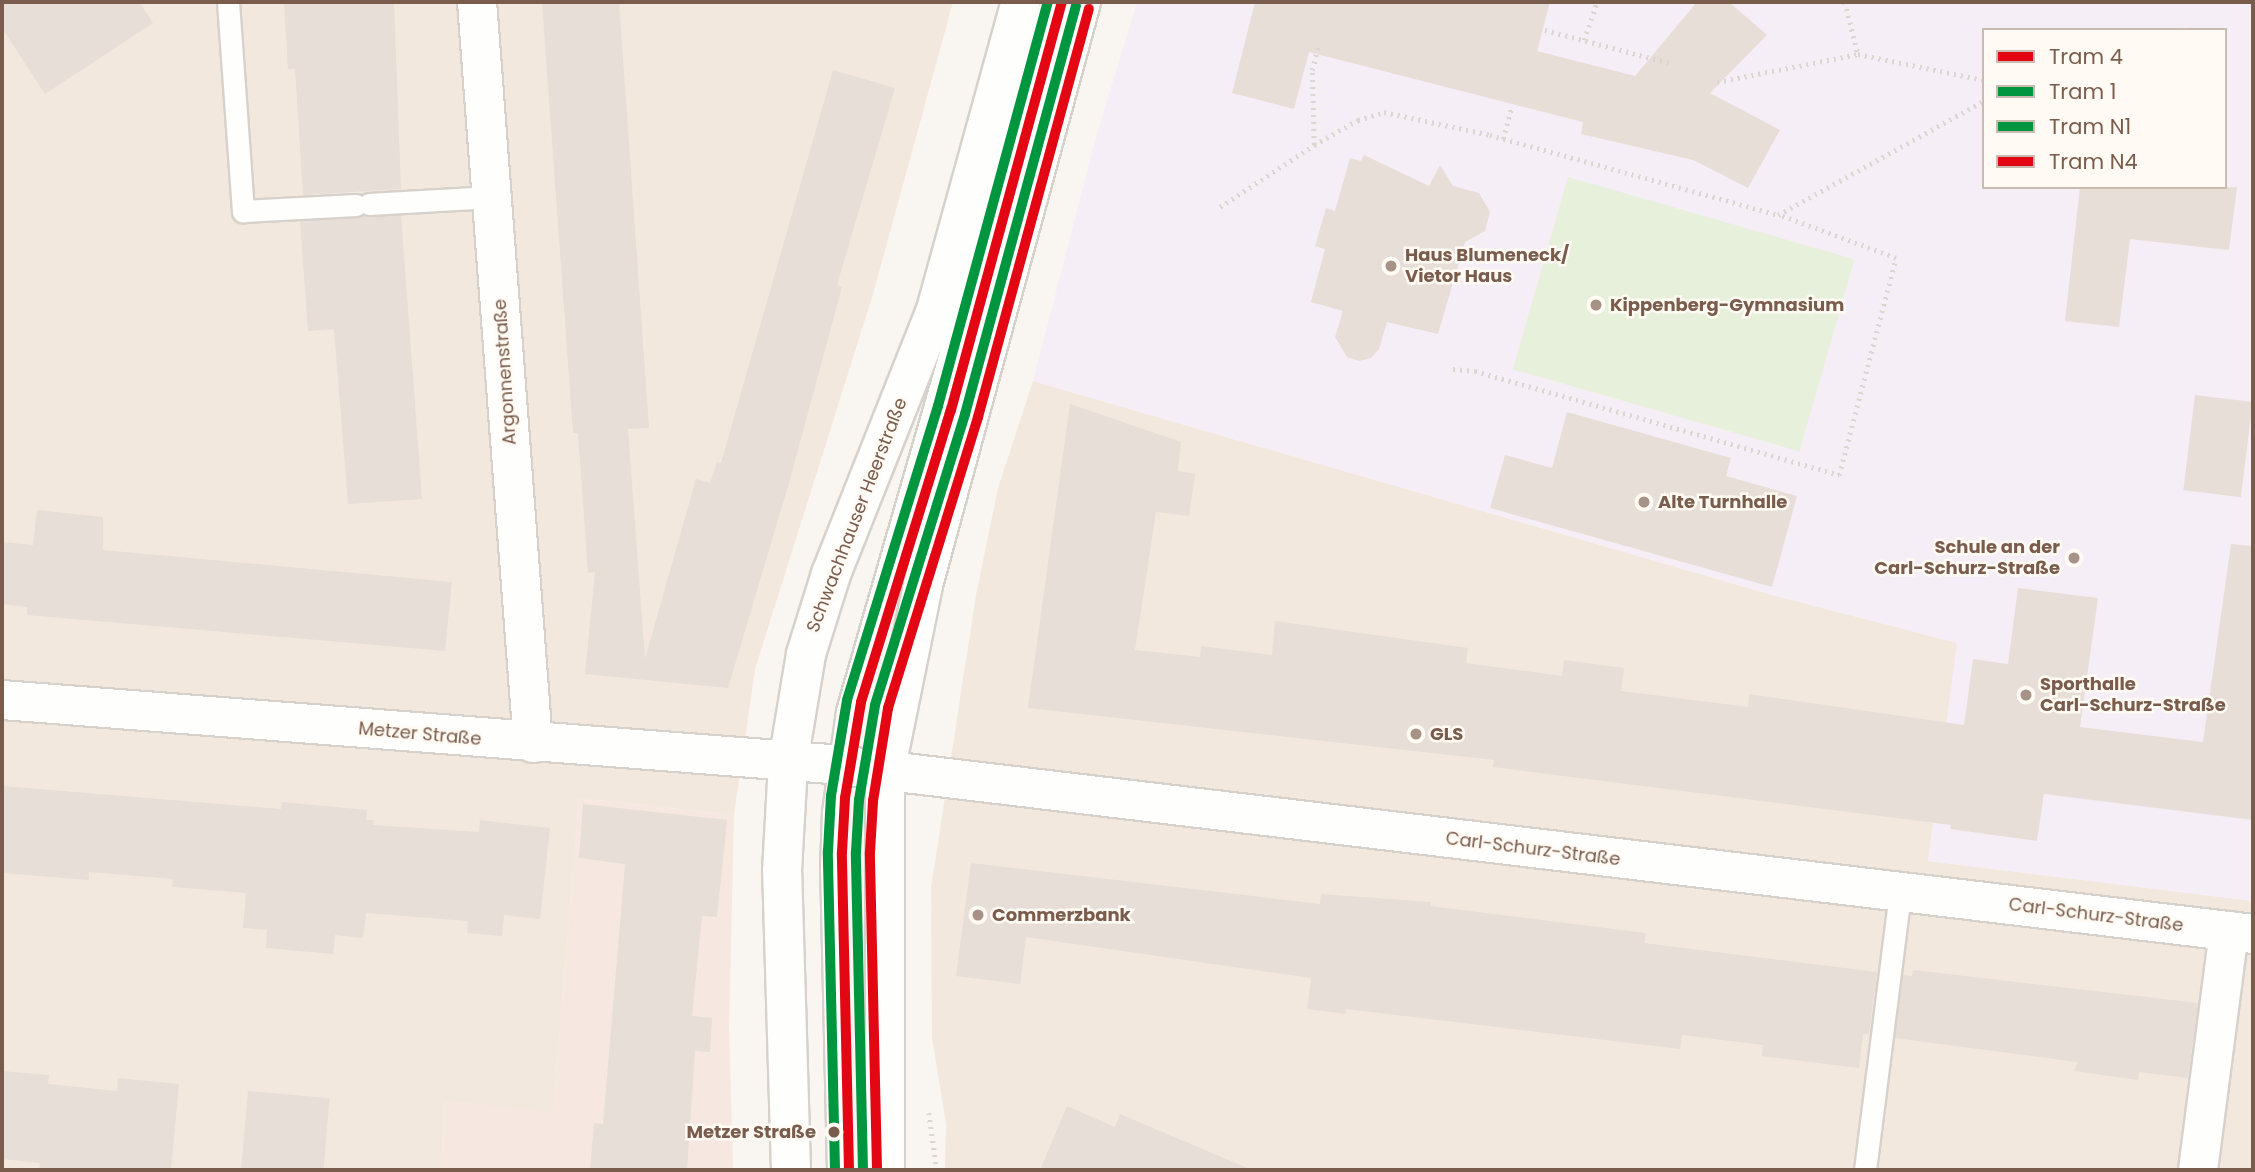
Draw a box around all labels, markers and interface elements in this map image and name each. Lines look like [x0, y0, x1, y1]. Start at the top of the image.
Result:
legend [1982, 28, 2227, 189]
text: Tram 4 [2049, 42, 2123, 71]
text: Tram 1 [2049, 77, 2116, 106]
text: Tram N1 [2049, 112, 2131, 141]
text: Tram N4 [2049, 147, 2138, 176]
place label: Haus Blumeneck/ Vietor Haus [1405, 245, 1569, 288]
marker: Haus Blumeneck/ Vietor Haus [1383, 258, 1399, 274]
place label: Kippenberg-Gymnasium [1610, 294, 1844, 316]
marker: Kippenberg-Gymnasium [1588, 297, 1604, 313]
street label: Argonnenstraße [489, 298, 521, 446]
street label: Schwachhauser Heerstraße [802, 395, 912, 635]
place label: Alte Turnhalle [1658, 491, 1787, 513]
marker: Alte Turnhalle [1636, 494, 1652, 510]
place label: Schule an der Carl-Schurz-Straße [1874, 537, 2060, 580]
marker: Schule an der Carl-Schurz-Straße [2066, 550, 2082, 566]
place label: Sporthalle Carl-Schurz-Straße [2040, 674, 2226, 716]
marker: Sporthalle Carl-Schurz-Straße [2018, 687, 2034, 703]
street label: Metzer Straße [358, 718, 482, 750]
place label: GLS [1430, 723, 1463, 745]
marker: GLS [1408, 726, 1424, 742]
street label: Carl-Schurz-Straße [1444, 828, 1622, 870]
street label: Carl-Schurz-Straße [2007, 894, 2185, 936]
place label: Commerzbank [992, 904, 1131, 926]
marker: Commerzbank [970, 907, 986, 923]
marker: Metzer Straße [822, 1120, 846, 1144]
place label: Metzer Straße [686, 1121, 816, 1143]

